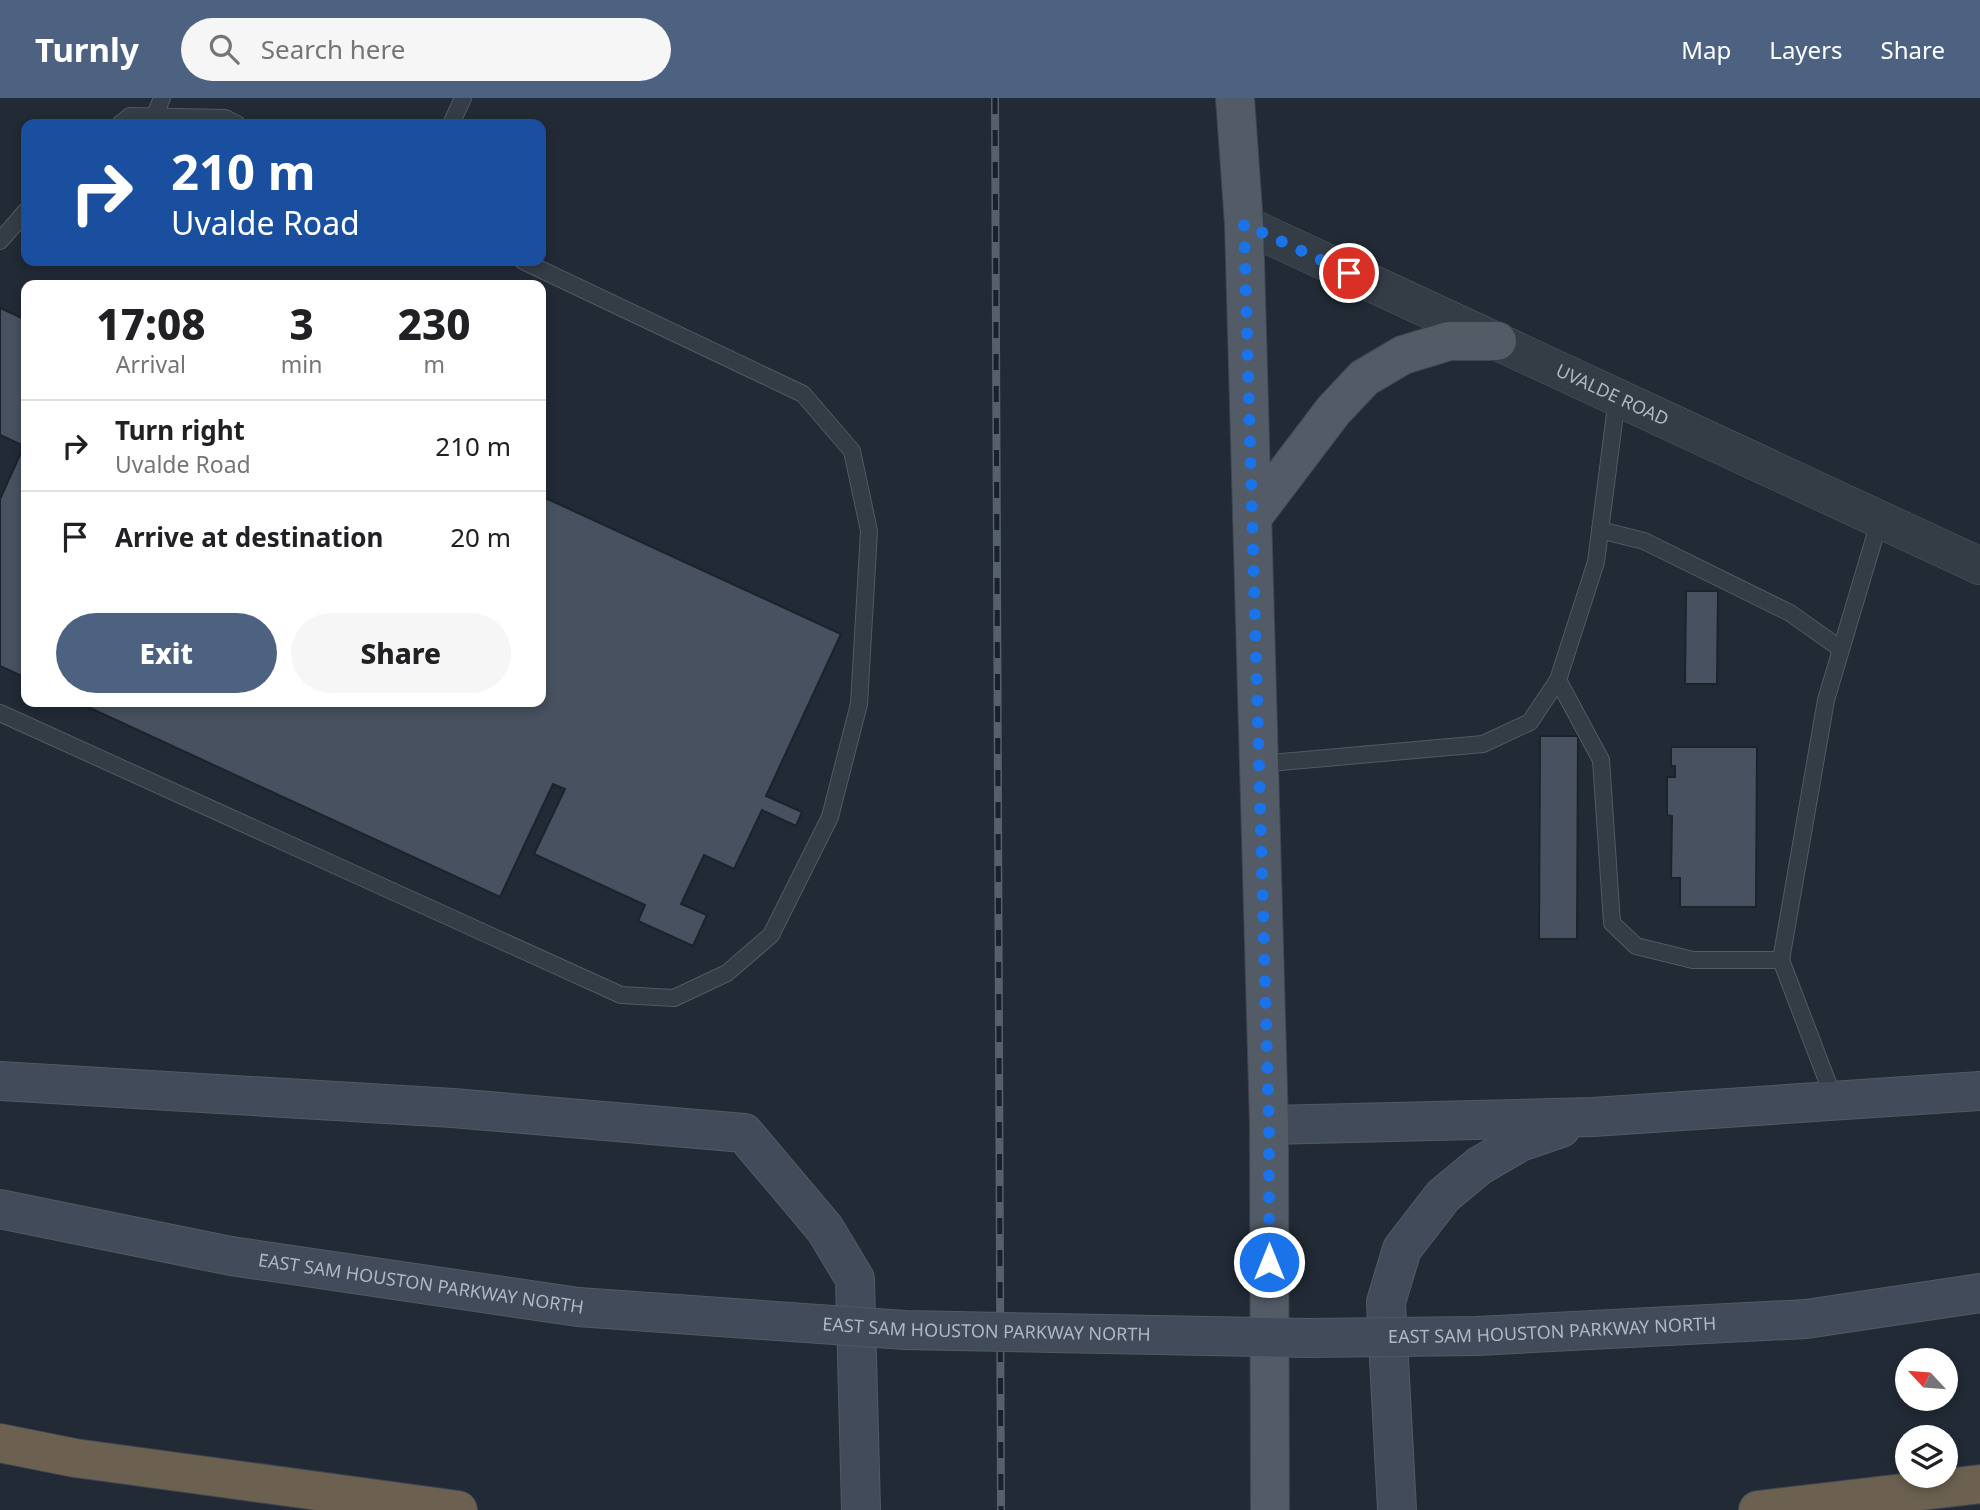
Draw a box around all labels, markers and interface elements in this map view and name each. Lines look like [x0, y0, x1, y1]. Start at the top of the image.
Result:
search box [181, 18, 671, 81]
text: Turnly [35, 27, 139, 72]
icon: search [205, 30, 243, 68]
text: Search here [261, 31, 405, 67]
text: Map [1681, 33, 1731, 66]
text: Layers [1769, 33, 1843, 66]
text: Share [1881, 33, 1945, 66]
text: 210 m [171, 138, 316, 204]
icon: right [56, 147, 147, 238]
text: Uvalde Road [171, 201, 360, 244]
pin [1319, 243, 1379, 303]
icon: arrive [1330, 254, 1368, 292]
text: 17:08 [96, 295, 205, 352]
text: 3 [289, 295, 314, 352]
text: 230 [398, 295, 471, 352]
text: Arrival [116, 348, 186, 380]
text: min [281, 348, 322, 380]
text: m [423, 348, 445, 380]
street label: UVALDE ROAD [1552, 358, 1673, 431]
text: Turn right [115, 412, 245, 448]
icon: right [56, 427, 94, 465]
text: 210 m [435, 428, 511, 464]
text: Uvalde Road [115, 448, 251, 480]
icon: arrive [56, 518, 94, 556]
text: Arrive at destination [115, 519, 384, 555]
text: 20 m [450, 519, 511, 555]
button: Exit [56, 613, 277, 693]
button: Share [291, 613, 511, 693]
position arrow [1232, 1225, 1306, 1299]
street label: EAST SAM HOUSTON PARKWAY NORTH [257, 1247, 585, 1319]
street label: EAST SAM HOUSTON PARKWAY NORTH [822, 1311, 1151, 1346]
street label: EAST SAM HOUSTON PARKWAY NORTH [1388, 1311, 1717, 1348]
north arrow [1895, 1348, 1958, 1410]
map controls [1895, 1348, 1958, 1488]
button: layers [1895, 1425, 1958, 1488]

